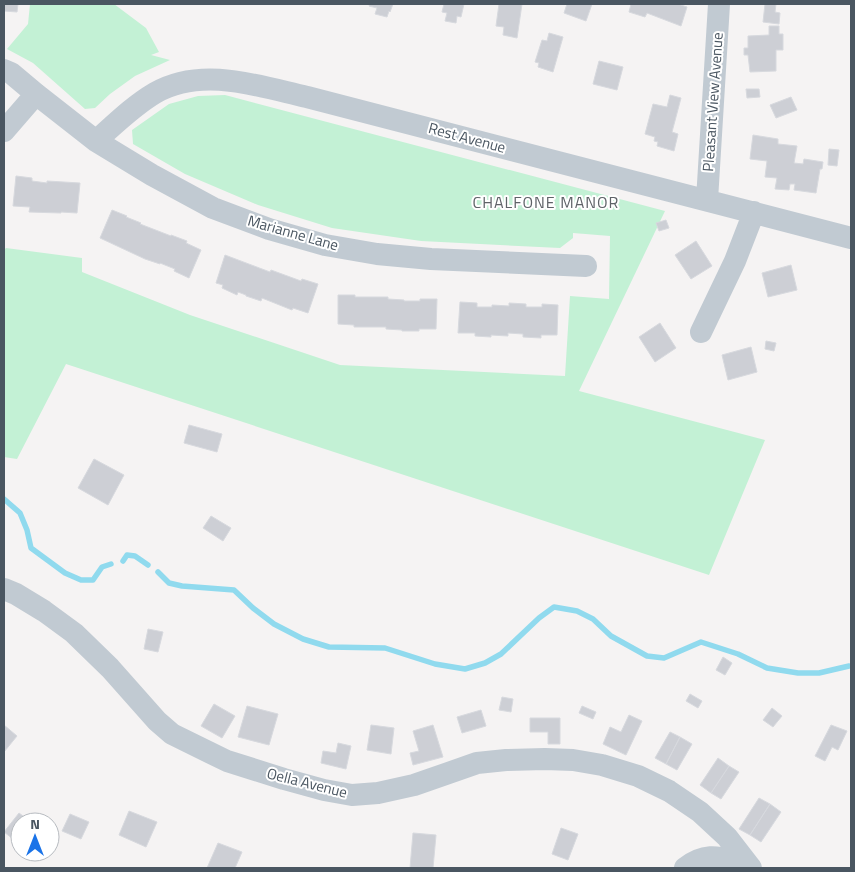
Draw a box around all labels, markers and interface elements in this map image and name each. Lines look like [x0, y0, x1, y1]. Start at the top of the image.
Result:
street label: Pleasant View Avenue [696, 31, 729, 172]
street label: Rest Avenue [426, 116, 508, 159]
district label: CHALFONE MANOR [473, 190, 619, 214]
street label: Marianne Lane [245, 209, 341, 256]
street label: Oella Avenue [264, 761, 350, 804]
north arrow [10, 812, 60, 862]
text: N [30, 813, 40, 834]

